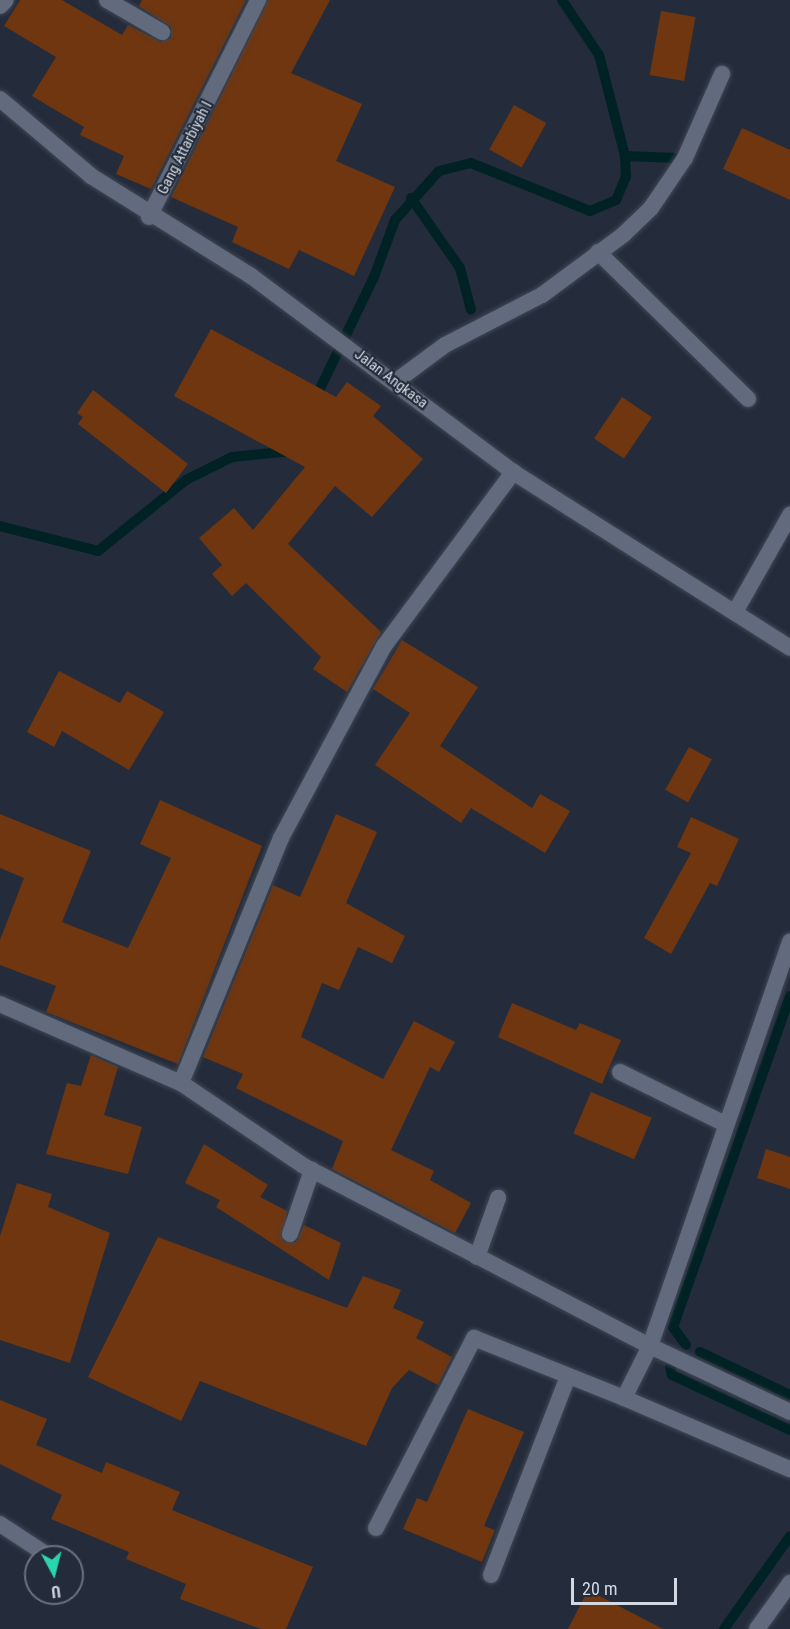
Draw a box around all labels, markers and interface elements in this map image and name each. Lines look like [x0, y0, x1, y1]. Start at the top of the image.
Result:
street label: Gang Attarbiyah I [154, 99, 216, 197]
street label: Jalan Angkasa [351, 346, 431, 412]
north arrow [24, 1545, 84, 1605]
scale bar [574, 1566, 680, 1604]
text: 20 m [582, 1578, 617, 1599]
text: U [50, 1581, 62, 1601]

